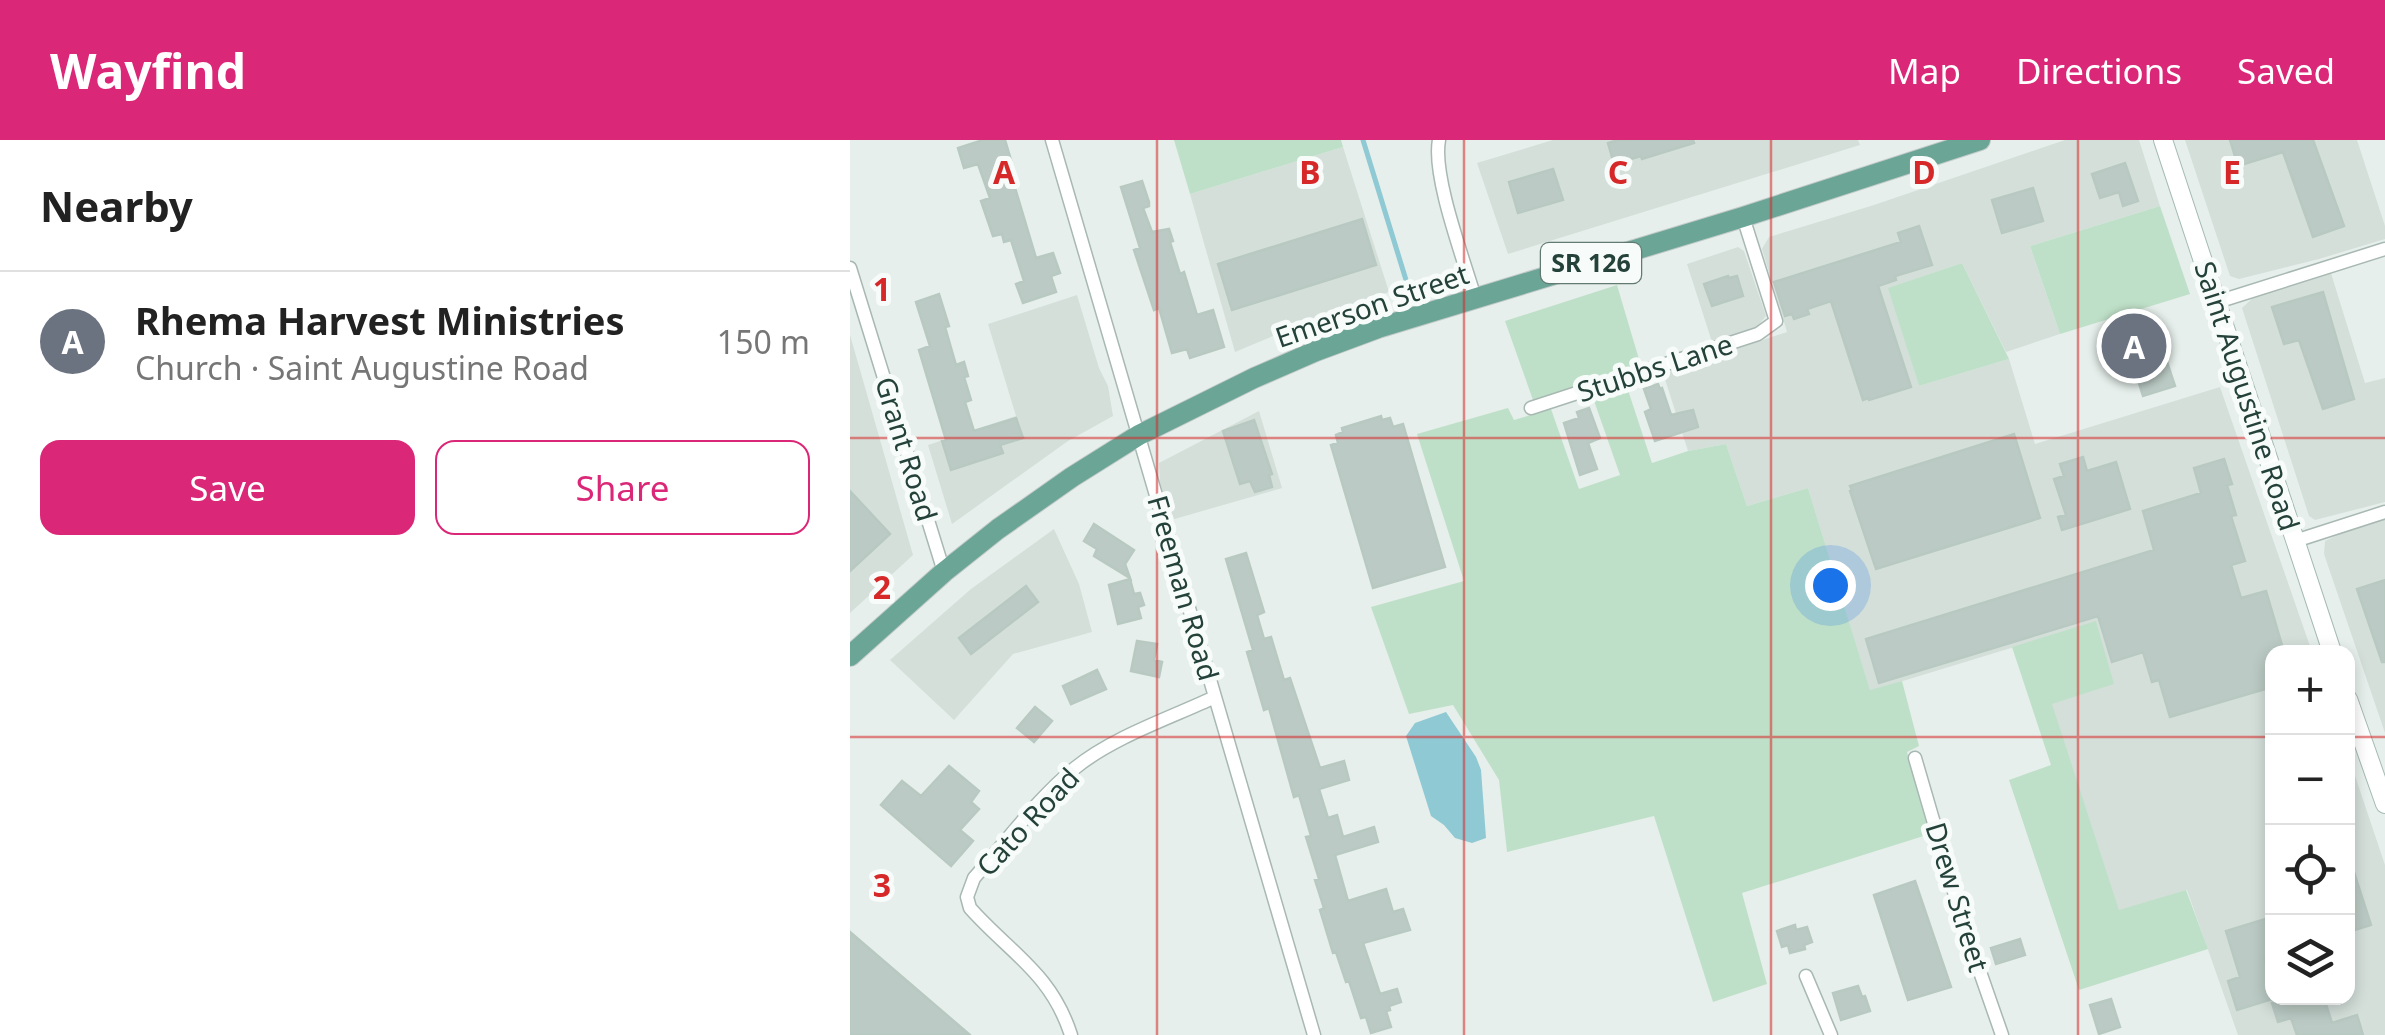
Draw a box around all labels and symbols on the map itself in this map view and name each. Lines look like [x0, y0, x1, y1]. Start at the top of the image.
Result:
text: A [993, 150, 1016, 193]
text: B [1299, 150, 1321, 193]
text: C [1608, 150, 1628, 193]
text: D [1912, 150, 1936, 193]
text: E [2223, 150, 2241, 193]
road number: SR 126 [1541, 243, 1641, 283]
street label: Emerson Street [1270, 254, 1473, 356]
street label: Saint Augustine Road [2186, 256, 2309, 535]
text: 1 [873, 267, 891, 310]
pin: A [2102, 308, 2166, 384]
street label: Stubbs Lane [1572, 324, 1737, 410]
street label: Grant Road [867, 372, 947, 526]
street label: Freeman Road [1139, 491, 1229, 685]
your location [1805, 560, 1856, 611]
text: 2 [873, 565, 891, 608]
street label: Cato Road [967, 759, 1087, 884]
street label: Drew Street [1917, 817, 1999, 976]
text: 3 [873, 863, 891, 906]

